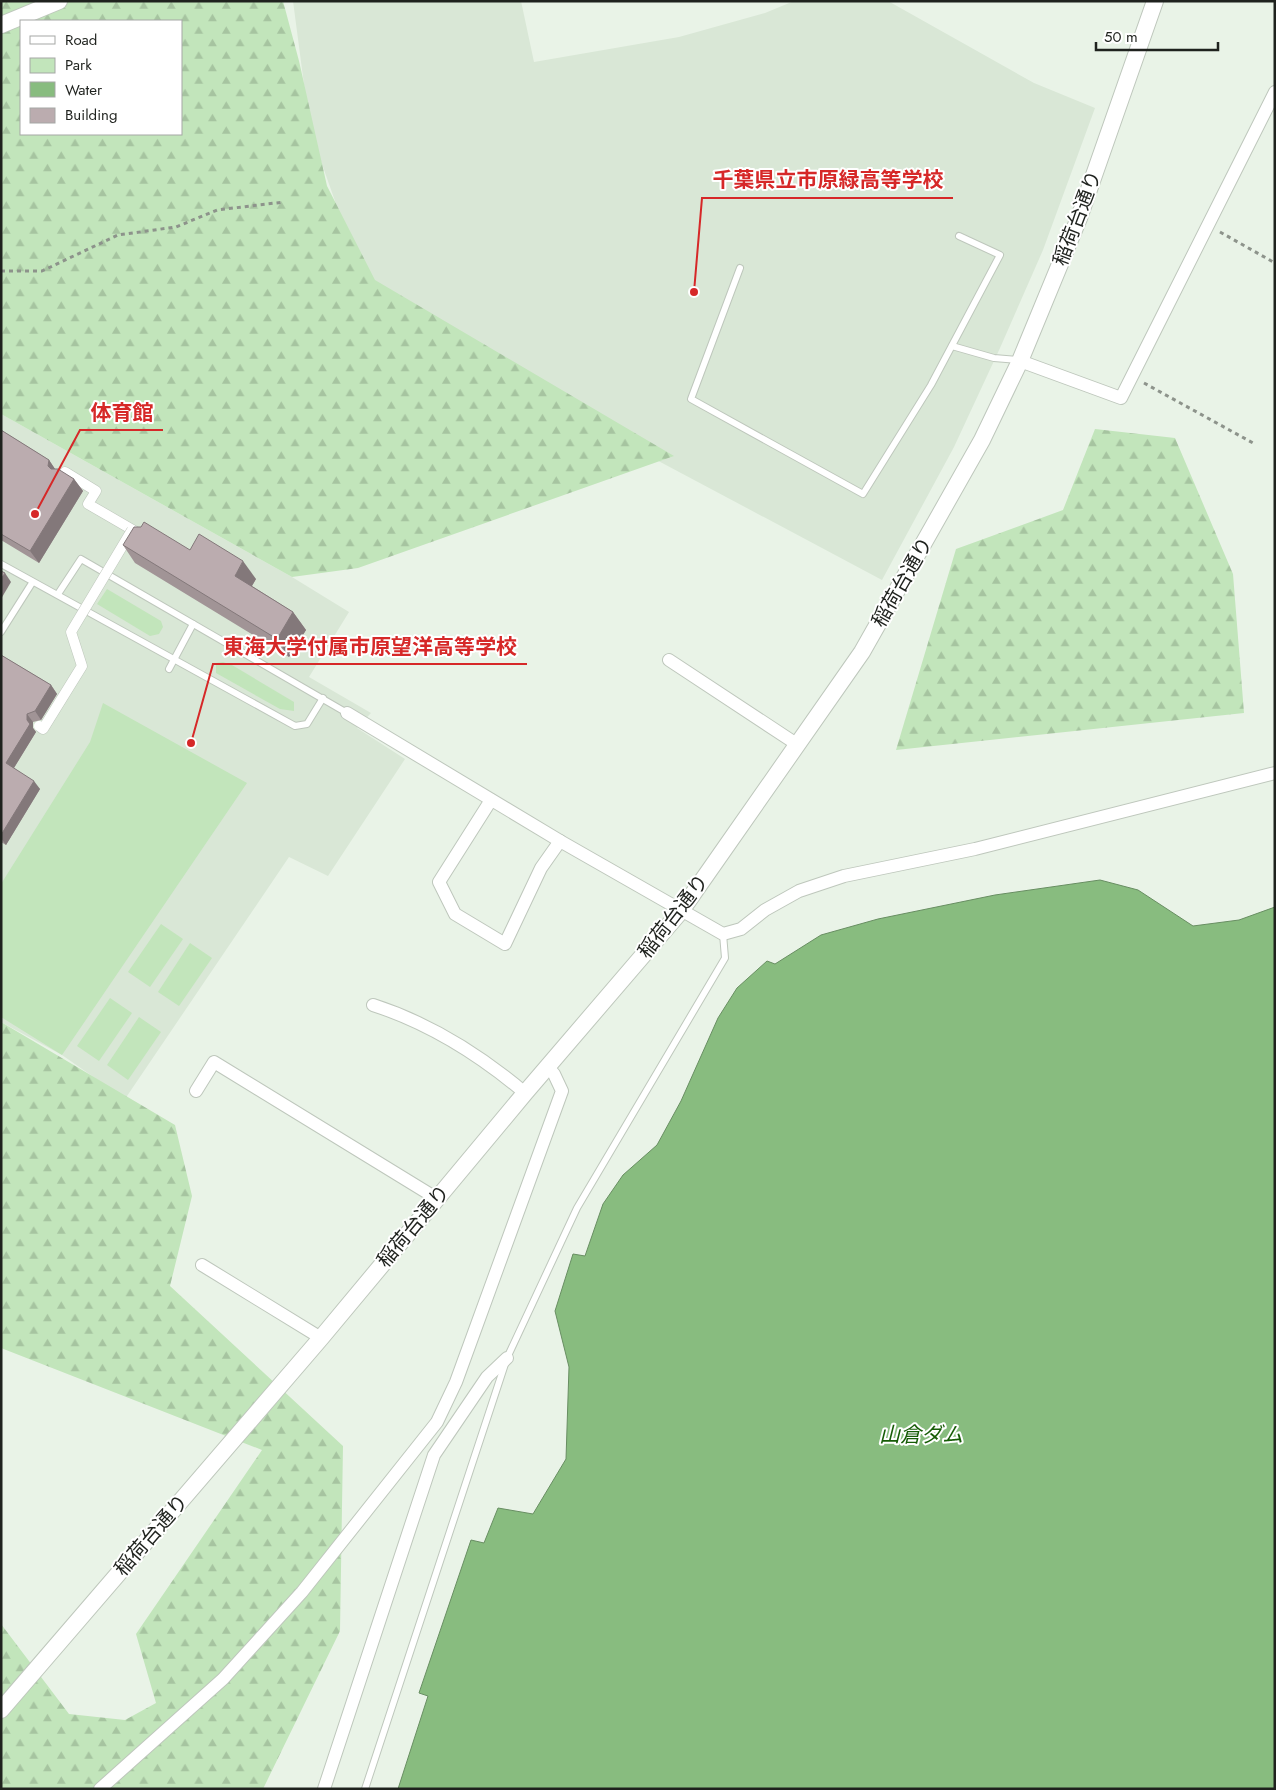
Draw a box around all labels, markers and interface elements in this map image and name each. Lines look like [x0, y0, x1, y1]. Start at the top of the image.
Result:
legend [20, 20, 182, 135]
scale bar [1096, 20, 1218, 52]
text: 50 m [1104, 26, 1138, 48]
text: Road [65, 29, 97, 51]
text: Park [65, 54, 92, 76]
text: Water [65, 79, 103, 101]
text: Building [65, 104, 117, 126]
callout: 千葉県立市原緑高等学校 [702, 162, 953, 198]
text: 千葉県立市原緑高等学校 [713, 165, 944, 195]
street label: 稲荷台通り [1046, 166, 1109, 270]
callout: 体育館 [80, 394, 163, 430]
text: 体育館 [91, 398, 154, 428]
street label: 稲荷台通り [865, 532, 940, 633]
callout: 東海大学付属市原望洋高等学校 [213, 628, 527, 664]
text: 東海大学付属市原望洋高等学校 [223, 632, 517, 662]
street label: 稲荷台通り [631, 868, 716, 965]
street label: 稲荷台通り [370, 1179, 457, 1274]
water label: 山倉ダム [879, 1420, 963, 1450]
street label: 稲荷台通り [108, 1488, 195, 1583]

